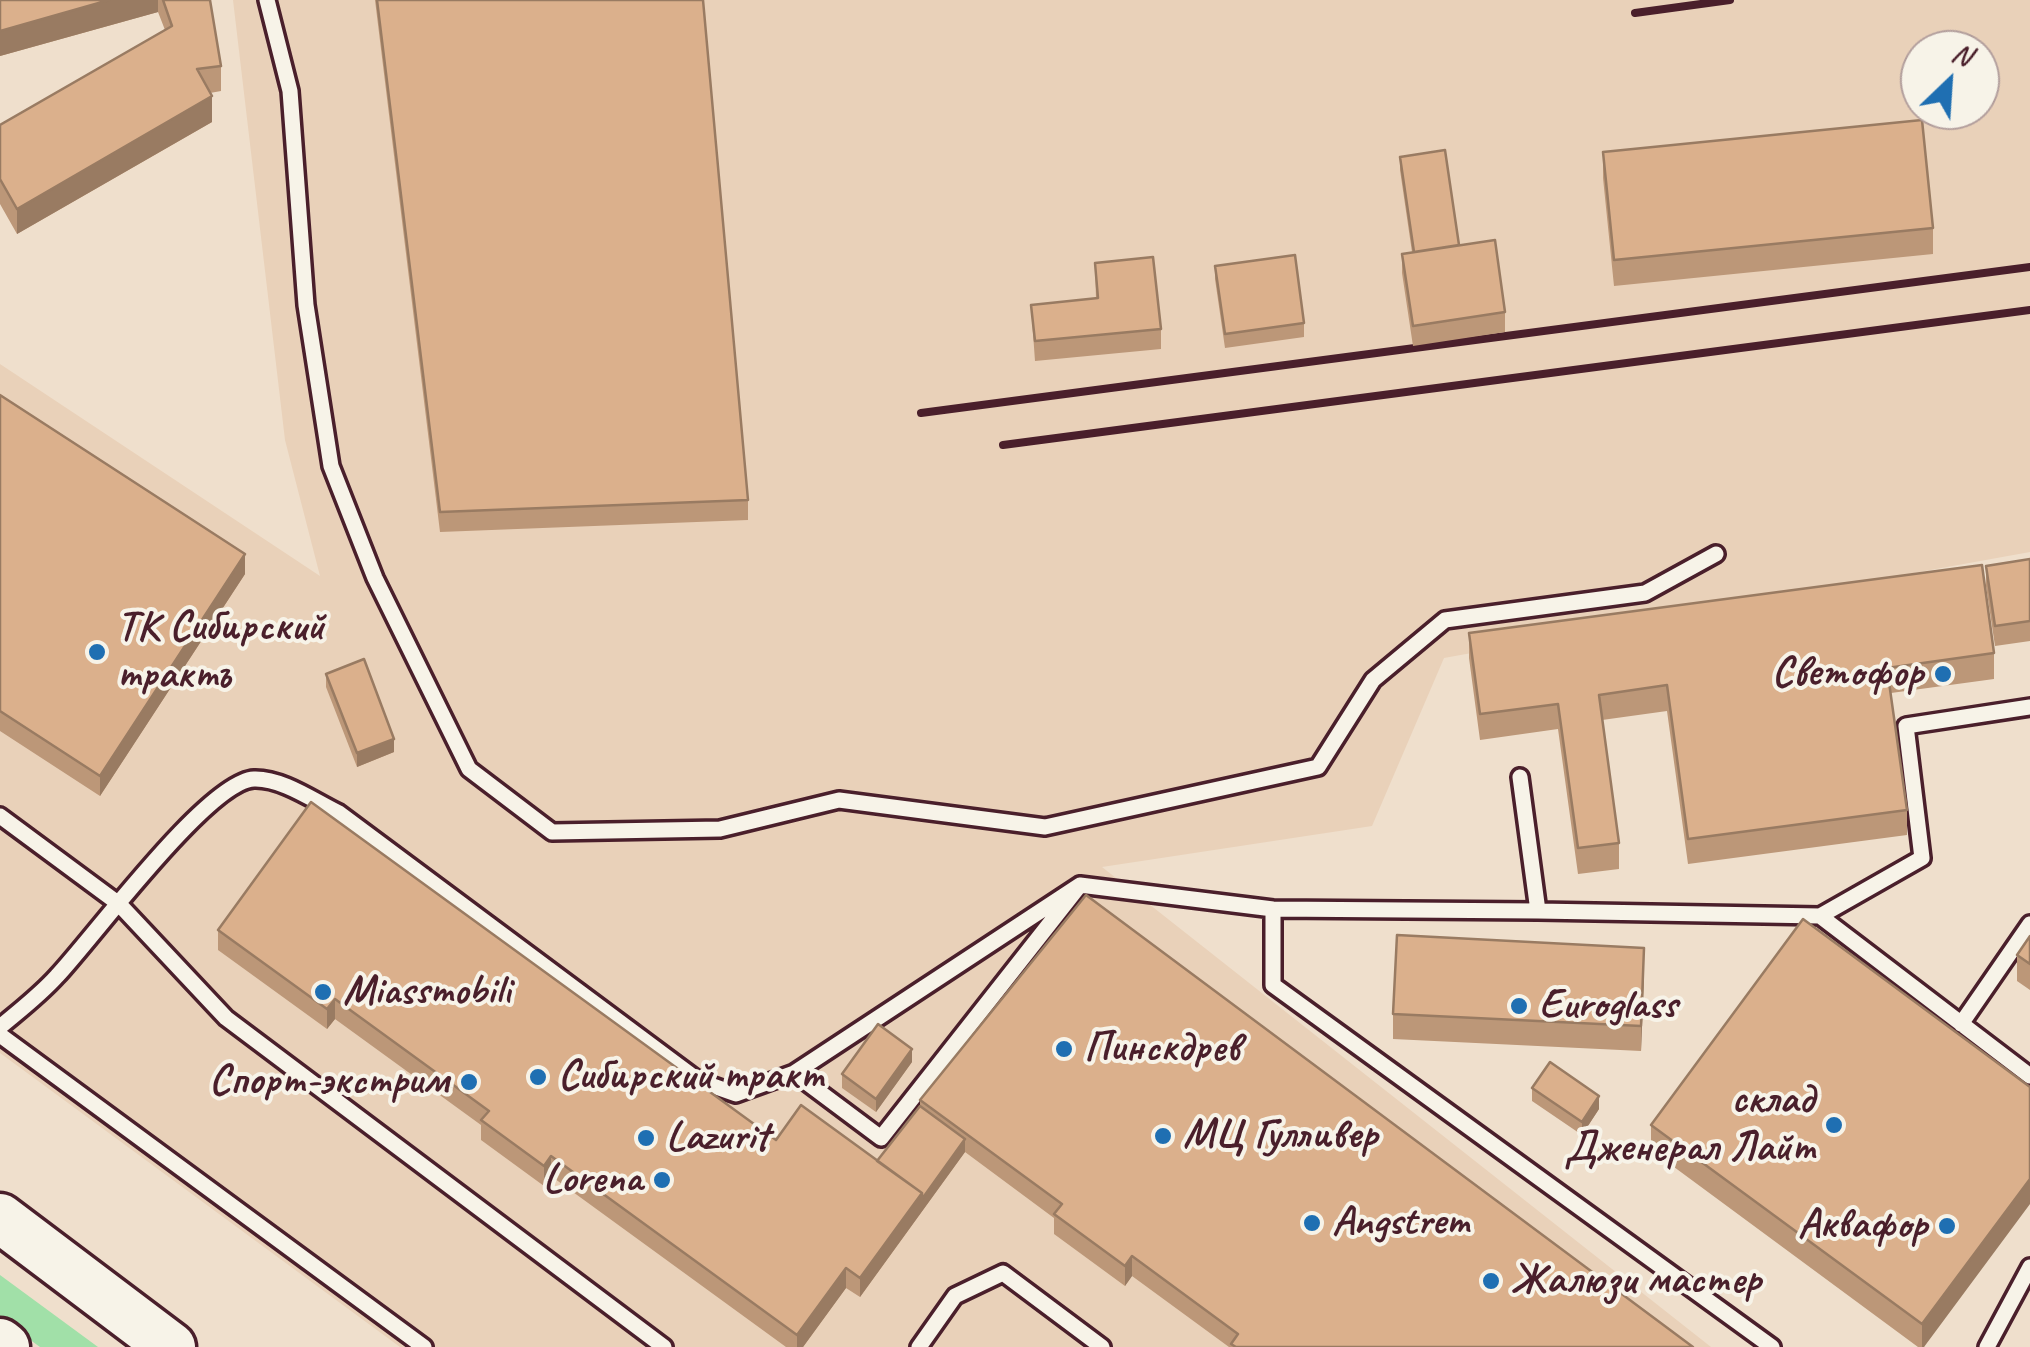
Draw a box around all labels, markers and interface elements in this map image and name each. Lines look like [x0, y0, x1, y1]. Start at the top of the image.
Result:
north arrow [1900, 30, 2000, 130]
text: N [1947, 35, 1977, 74]
place label: ТК Сибирский трактъ [117, 603, 324, 701]
marker: ТК Сибирский трактъ [86, 641, 108, 663]
place label: Светофор [1772, 649, 1923, 699]
marker: Светофор [1932, 663, 1954, 685]
place label: Miassmobili [343, 967, 511, 1017]
marker: Miassmobili [312, 981, 334, 1003]
place label: Euroglass [1539, 981, 1677, 1031]
marker: Euroglass [1508, 995, 1530, 1017]
place label: Пинскдрев [1084, 1024, 1240, 1074]
marker: Пинскдрев [1053, 1038, 1075, 1060]
place label: Сибирский тракт [558, 1052, 822, 1102]
place label: Спорт-экстрим [209, 1057, 449, 1107]
marker: Сибирский тракт [527, 1066, 549, 1088]
marker: Спорт-экстрим [458, 1071, 480, 1093]
place label: склад Дженерал Лайт [1564, 1076, 1814, 1174]
place label: МЦ Гулливер [1183, 1111, 1377, 1161]
place label: Lazurit [666, 1113, 769, 1163]
marker: склад Дженерал Лайт [1823, 1114, 1845, 1136]
marker: МЦ Гулливер [1152, 1125, 1174, 1147]
marker: Lazurit [635, 1127, 657, 1149]
place label: Lorena [543, 1155, 642, 1205]
marker: Lorena [651, 1169, 673, 1191]
place label: Angstrem [1332, 1198, 1469, 1248]
place label: Аквафор [1798, 1201, 1927, 1251]
marker: Angstrem [1301, 1212, 1323, 1234]
marker: Аквафор [1936, 1215, 1958, 1237]
place label: Жалюзи мастер [1511, 1256, 1761, 1306]
marker: Жалюзи мастер [1480, 1270, 1502, 1292]

